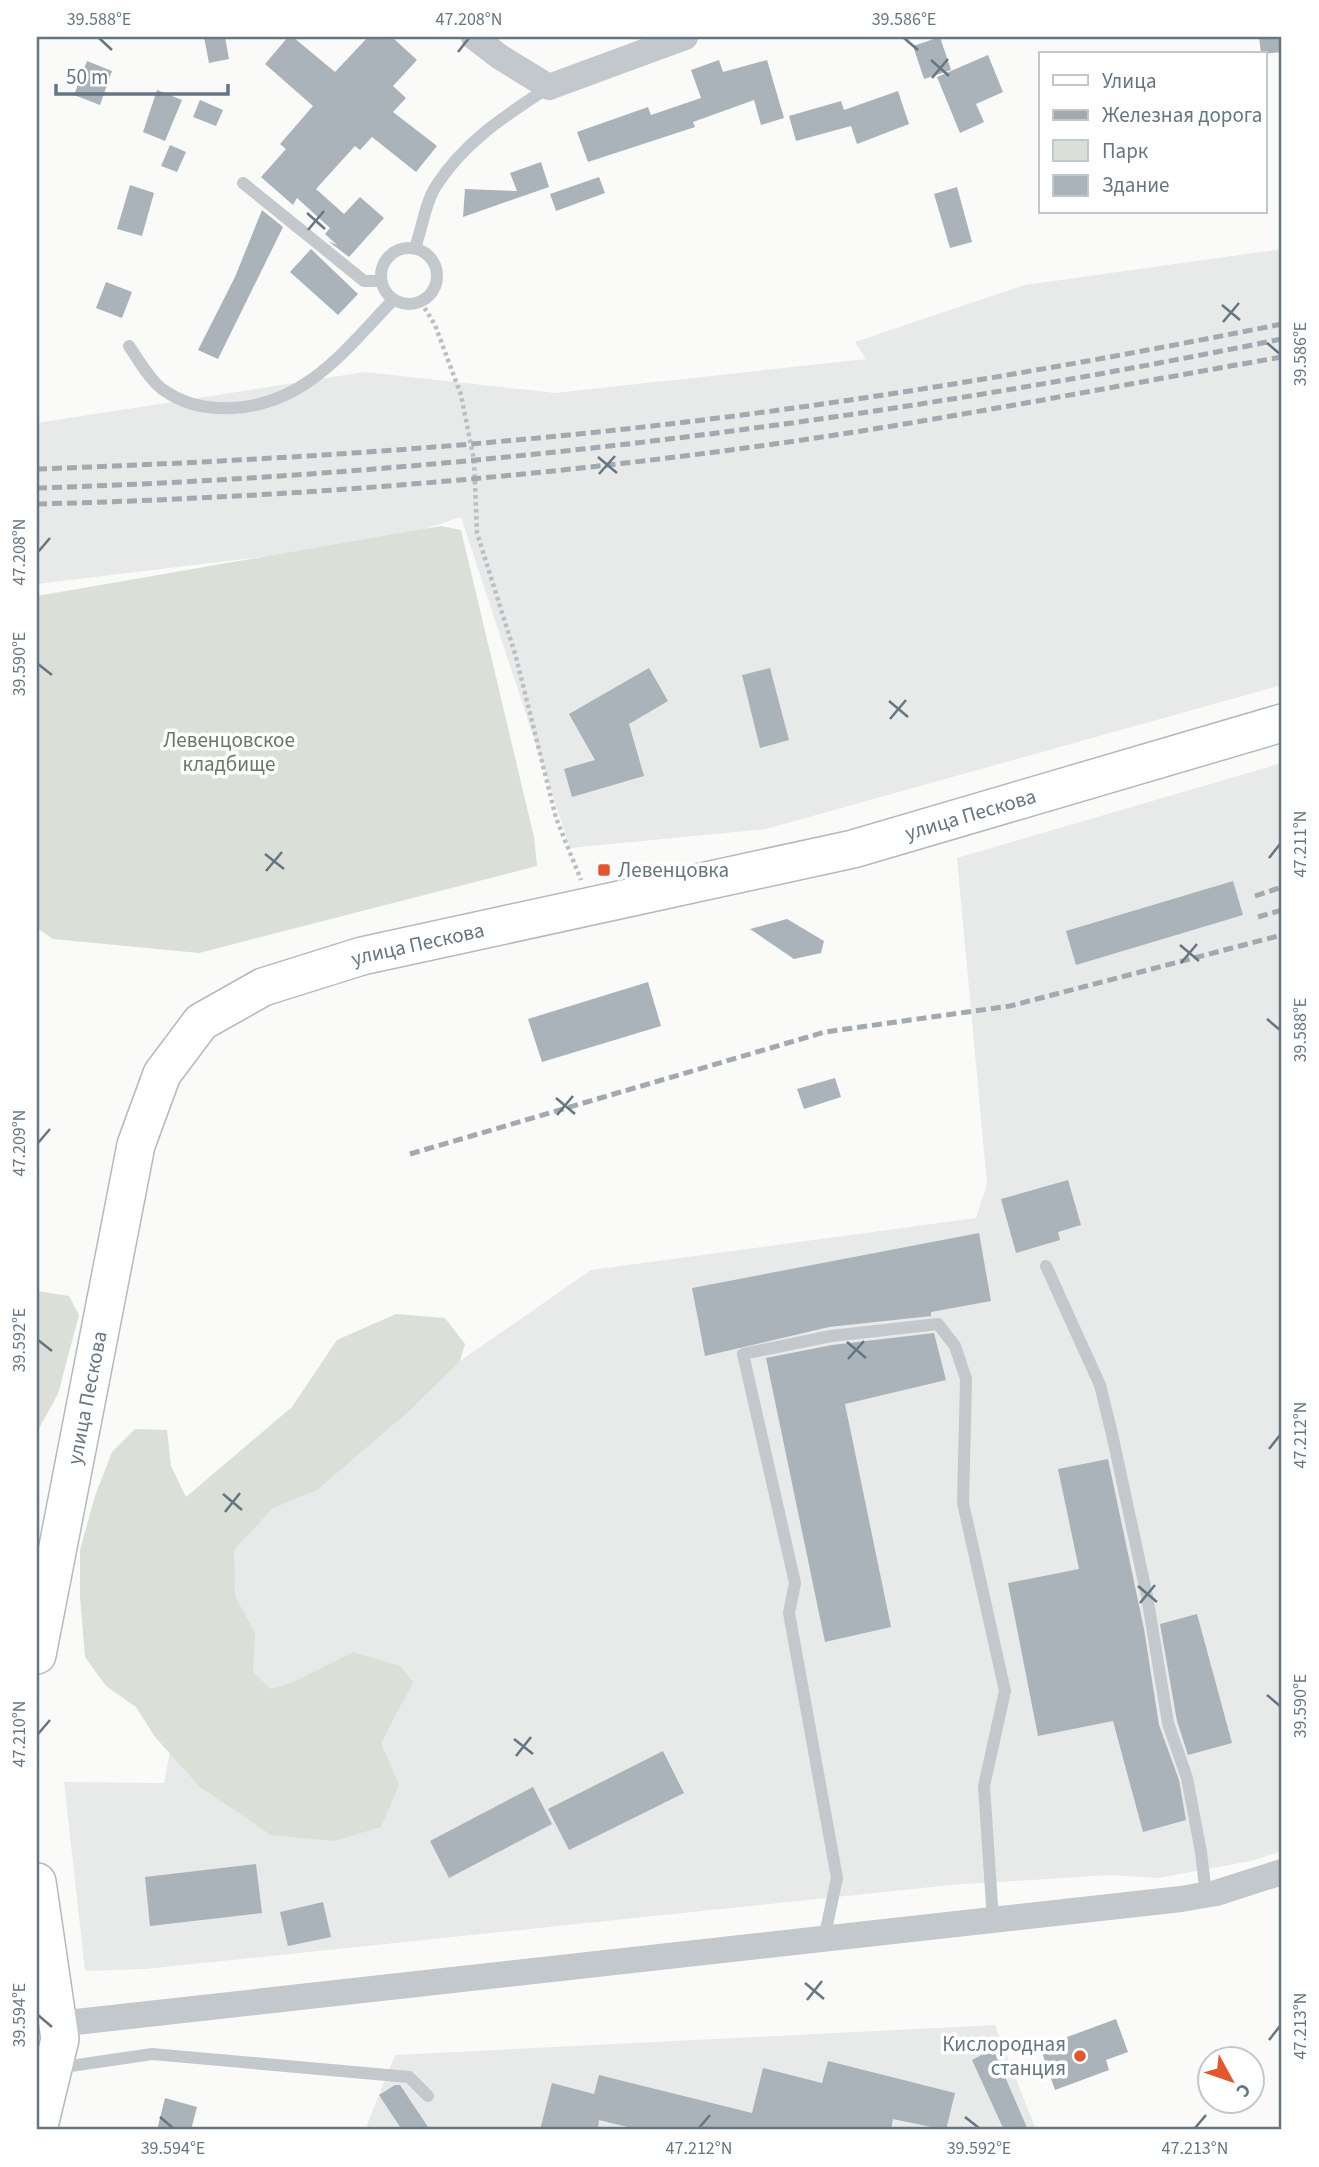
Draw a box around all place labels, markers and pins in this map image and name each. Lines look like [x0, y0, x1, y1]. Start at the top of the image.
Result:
place label: Левенцовка [618, 855, 729, 885]
marker: Левенцовка [596, 862, 612, 878]
place label: Кислородная станция [942, 2029, 1066, 2083]
marker: Кислородная станция [1072, 2048, 1088, 2064]

